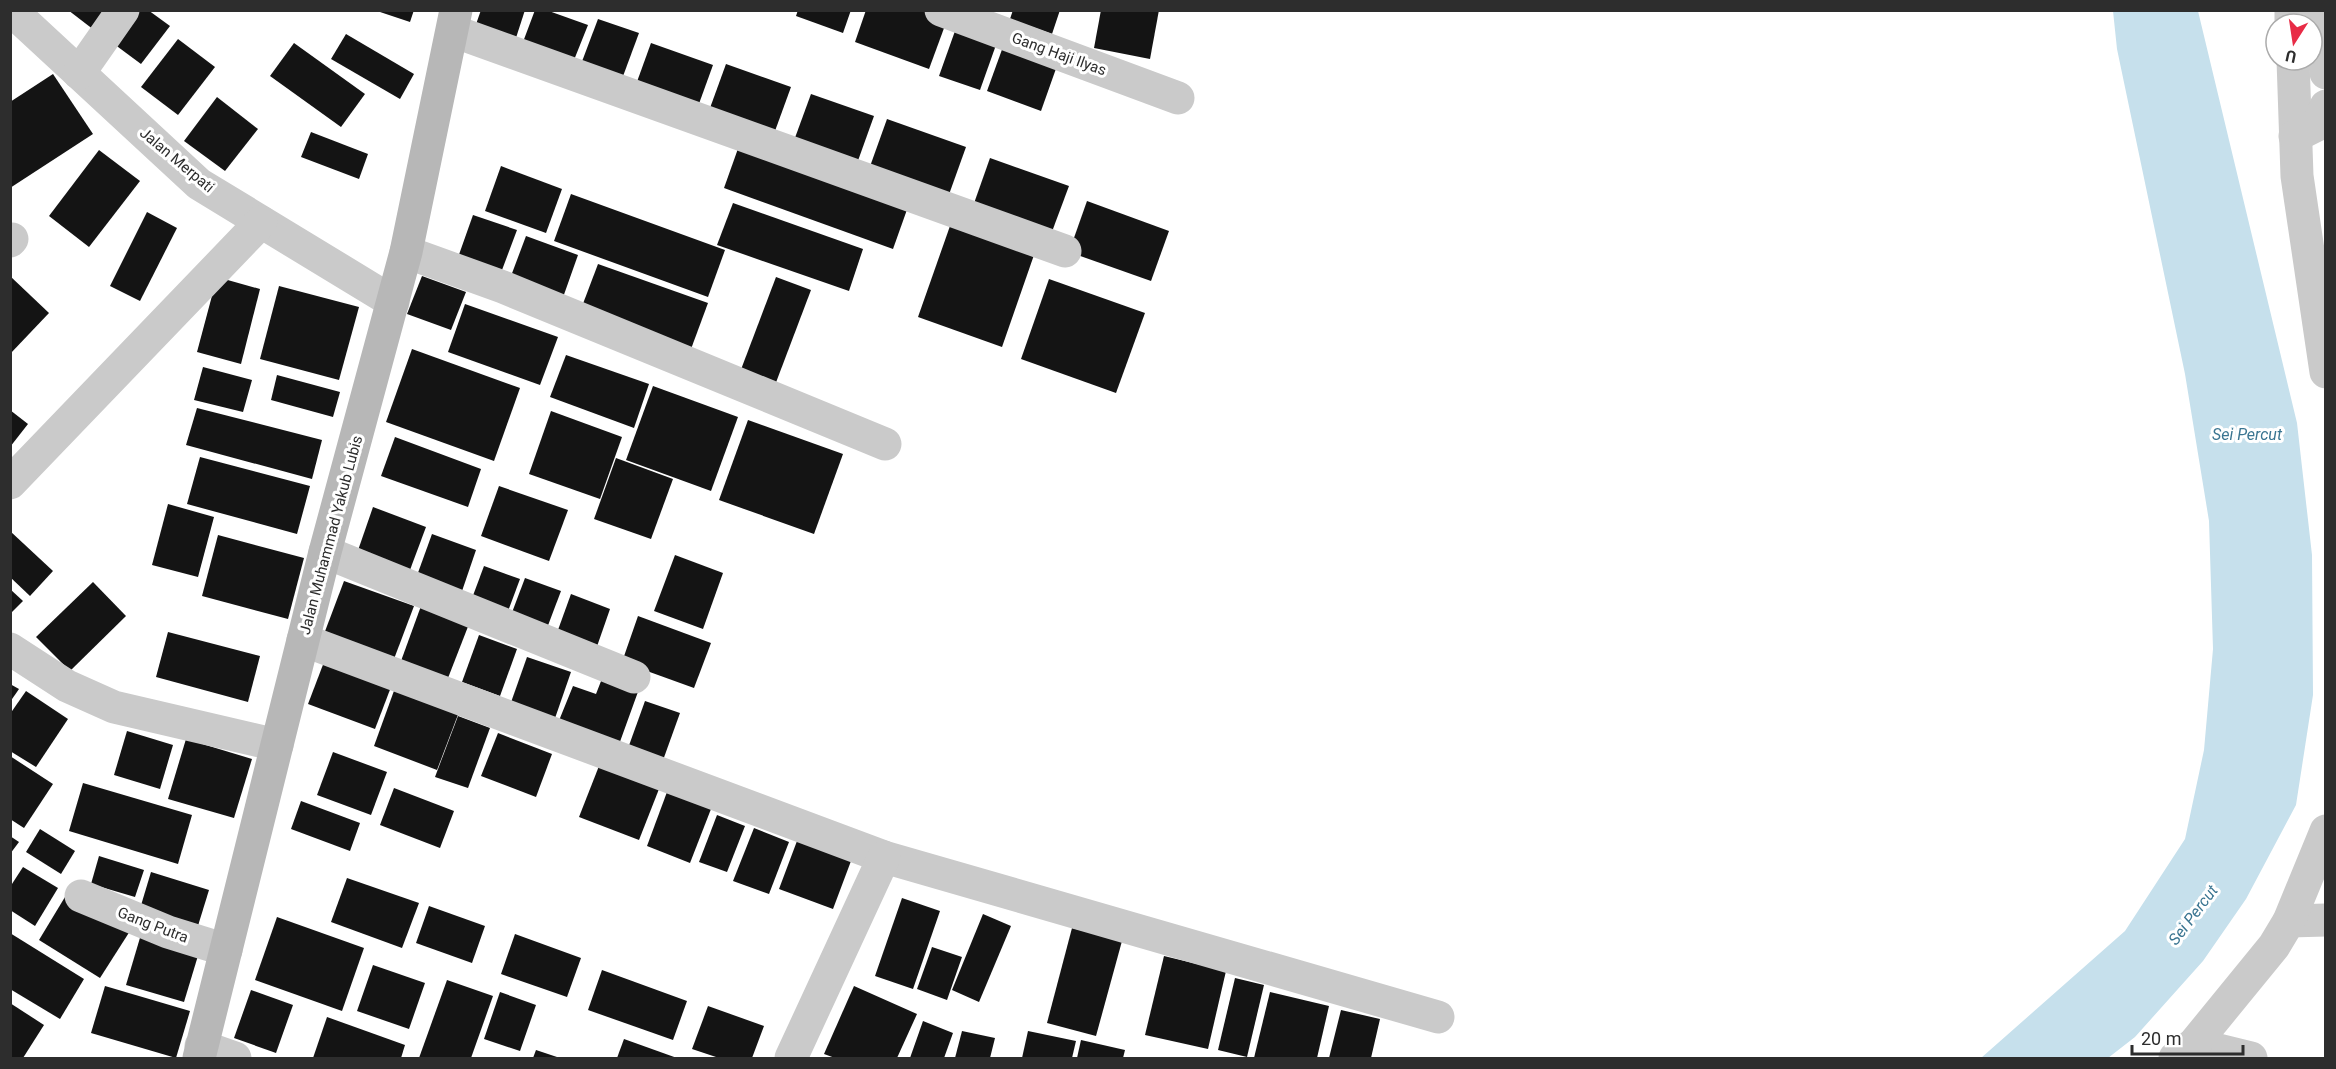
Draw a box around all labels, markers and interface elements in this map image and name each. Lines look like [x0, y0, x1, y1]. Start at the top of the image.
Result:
north arrow [2264, 12, 2324, 72]
street label: Gang Haji Ilyas [1009, 29, 1109, 79]
text: U [2284, 46, 2298, 67]
street label: Jalan Merpati [136, 124, 218, 196]
water label: Sei Percut [2212, 425, 2283, 444]
street label: Jalan Muhammad Yakub Lubis [296, 434, 366, 636]
water label: Sei Percut [2164, 881, 2222, 949]
street label: Gang Putra [115, 903, 191, 947]
scale bar [2132, 1018, 2243, 1056]
text: 20 m [2141, 1028, 2181, 1049]

